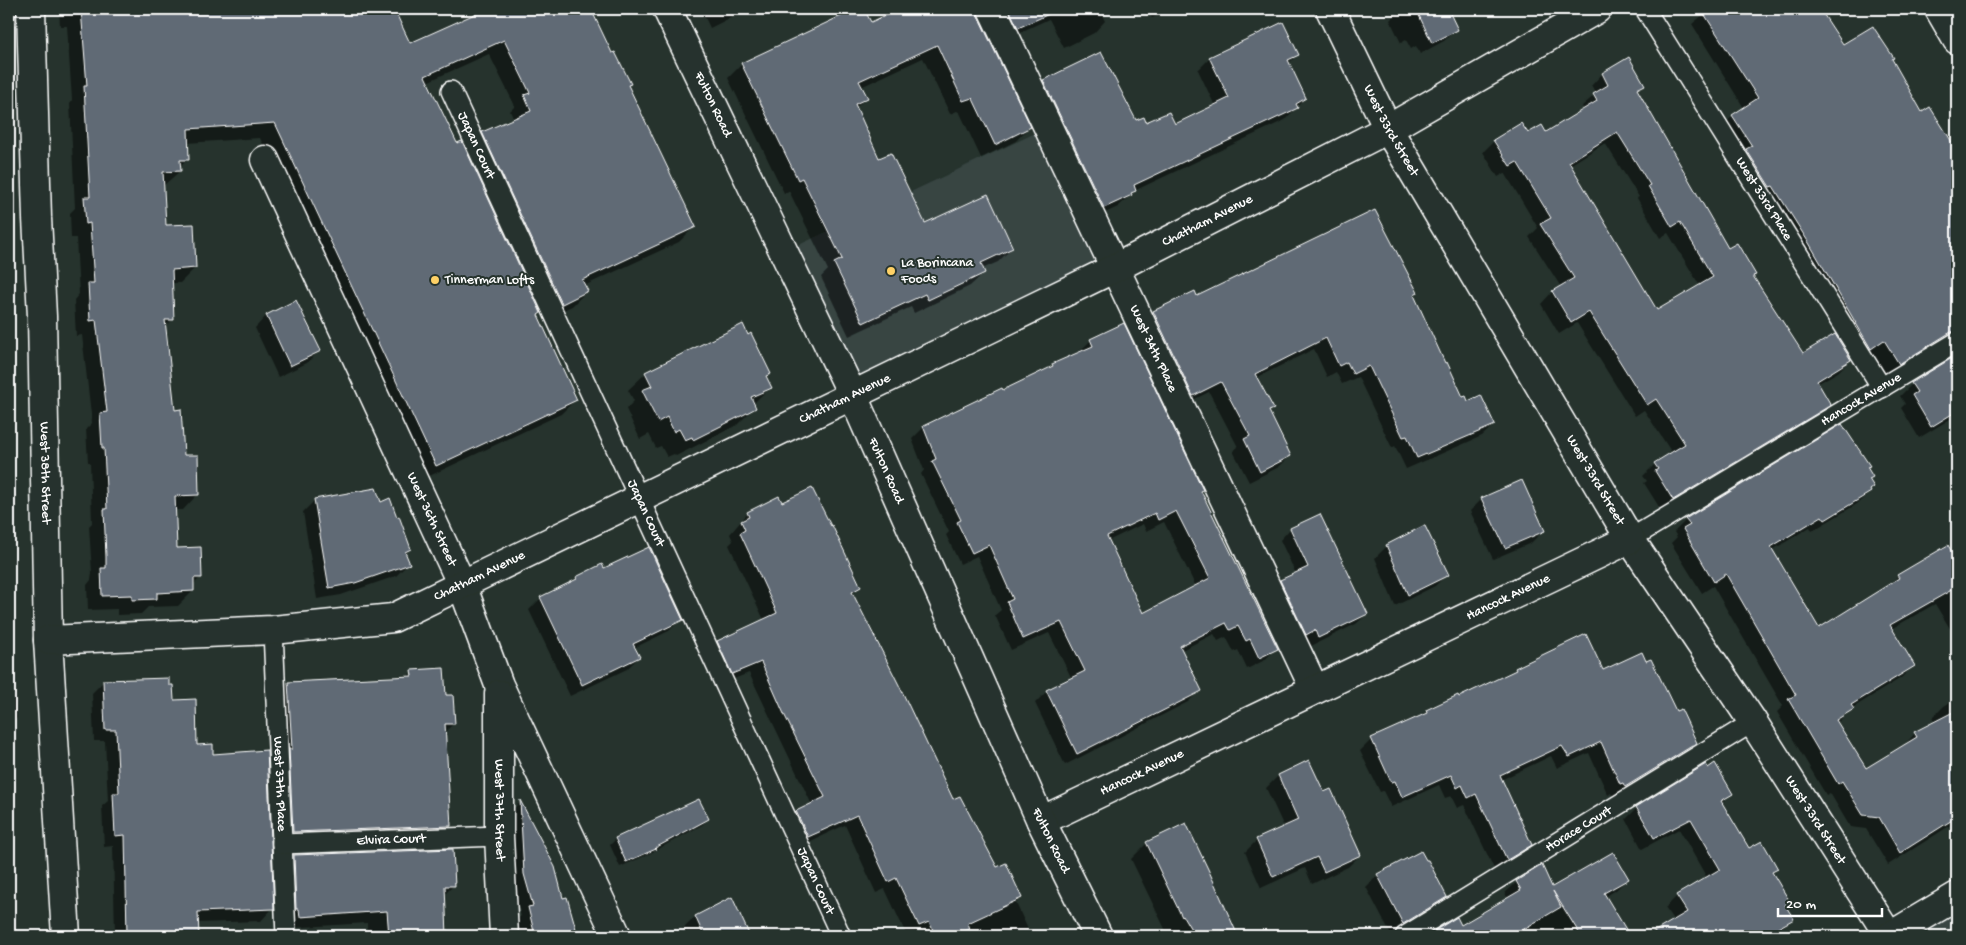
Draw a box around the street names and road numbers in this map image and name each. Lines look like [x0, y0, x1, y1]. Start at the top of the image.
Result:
street label: Fulton Road [690, 68, 737, 142]
street label: West 33rd Street [1359, 82, 1423, 181]
street label: Japan Court [453, 109, 499, 183]
street label: West 33rd Place [1731, 154, 1797, 244]
street label: Chatham Avenue [1159, 190, 1256, 251]
street label: West 34th Place [1125, 302, 1181, 396]
street label: Chatham Avenue [796, 369, 894, 428]
street label: Hancock Avenue [1818, 369, 1905, 430]
street label: West 38th Street [35, 421, 54, 525]
street label: West 33rd Street [1562, 432, 1629, 529]
street label: Fulton Road [864, 434, 909, 508]
street label: West 36th Street [402, 470, 461, 570]
street label: Japan Court [623, 477, 669, 551]
street label: Chatham Avenue [431, 546, 529, 605]
street label: Hancock Avenue [1464, 570, 1554, 625]
street label: West 37th Place [269, 736, 290, 832]
street label: Hancock Avenue [1097, 745, 1187, 800]
street label: West 37th Street [490, 759, 509, 863]
street label: West 33rd Street [1781, 773, 1850, 869]
street label: Horace Court [1542, 801, 1616, 856]
street label: Fulton Road [1027, 804, 1075, 878]
street label: Elvira Court [356, 830, 427, 850]
street label: Japan Court [793, 845, 839, 918]

